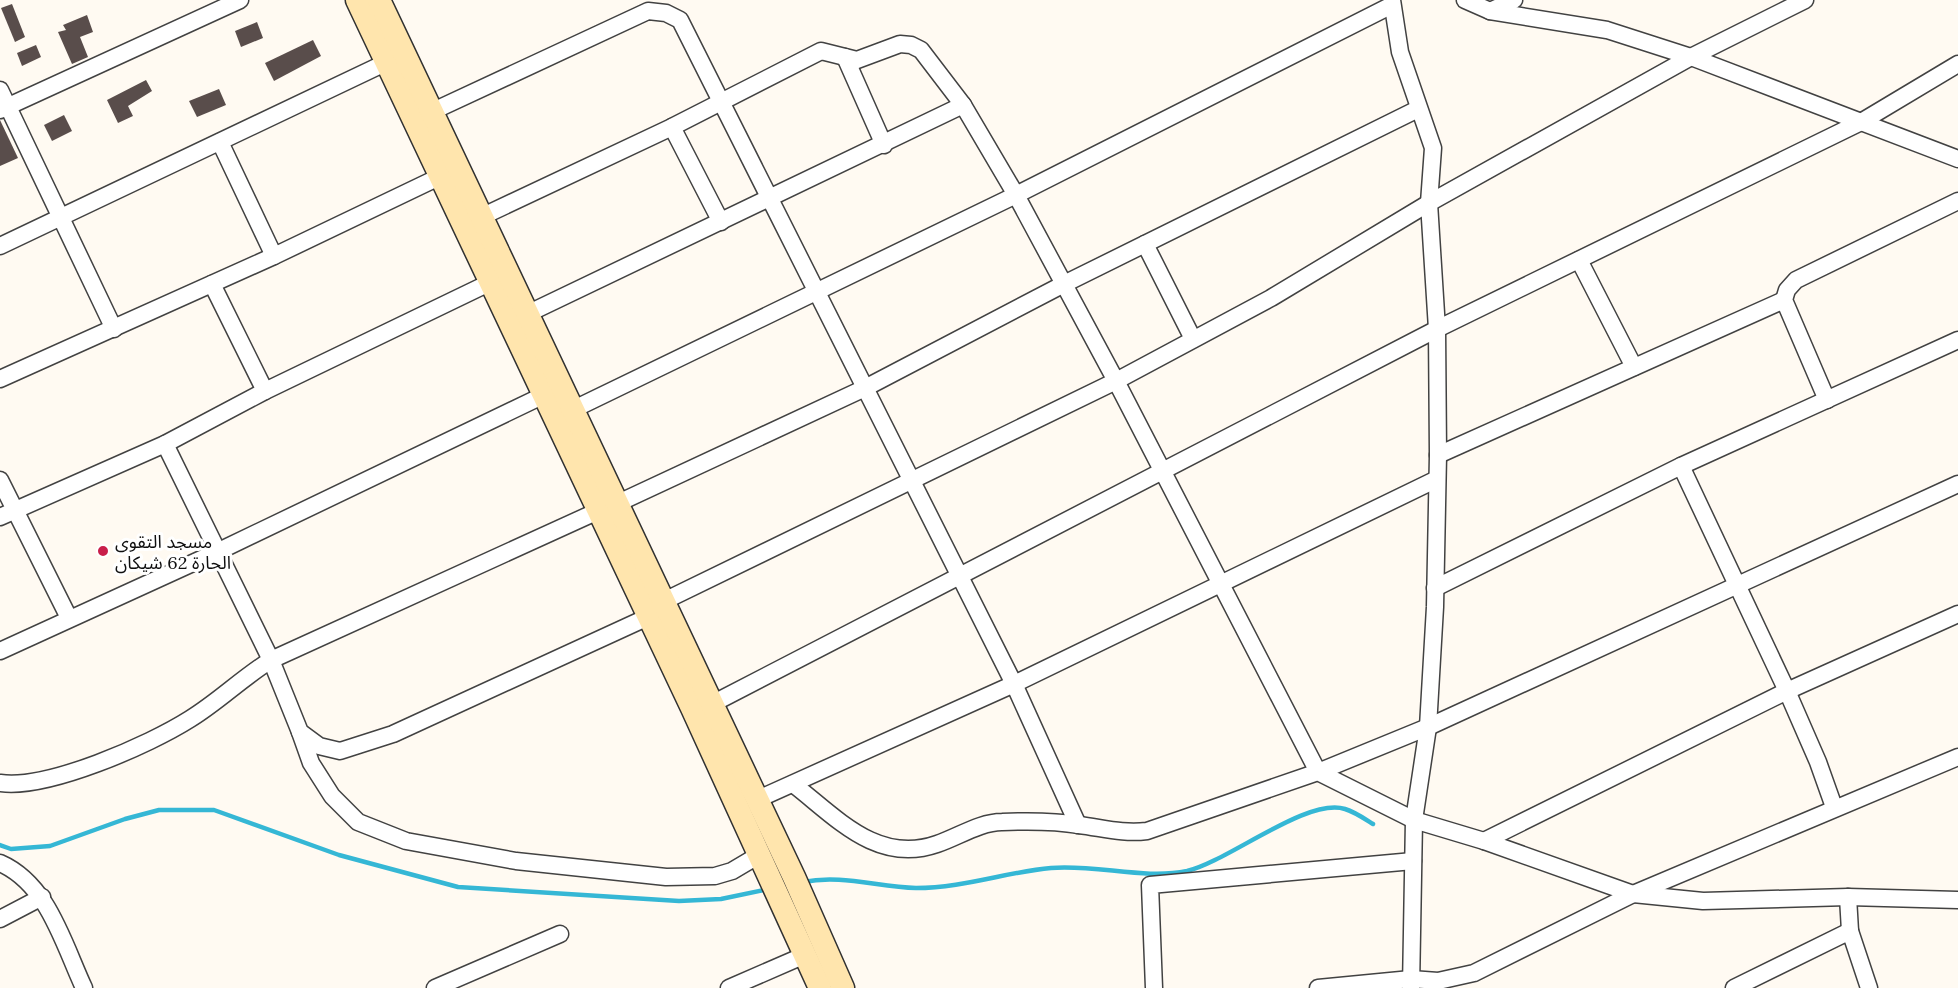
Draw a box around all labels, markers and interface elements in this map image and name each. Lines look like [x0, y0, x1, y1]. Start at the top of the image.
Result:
place label: مسجد التقوى الحارة 62 شيكان [115, 530, 231, 574]
marker: مسجد التقوى الحارة 62 شيكان [96, 544, 110, 558]

